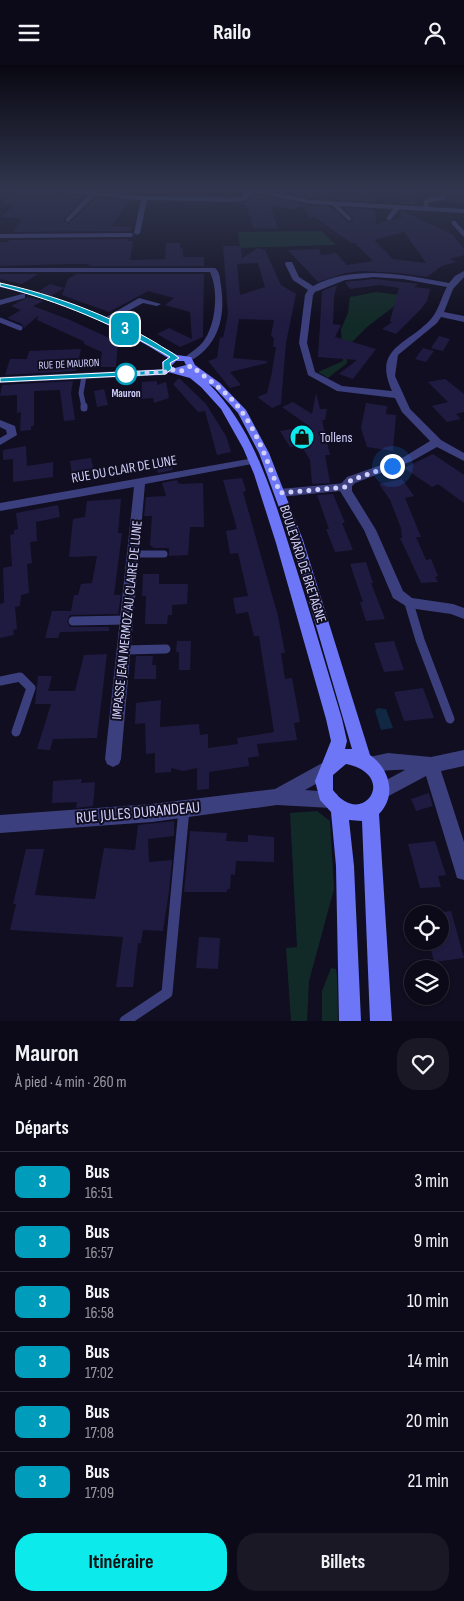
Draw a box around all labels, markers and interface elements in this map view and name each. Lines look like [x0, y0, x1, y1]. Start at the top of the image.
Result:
icon: menu [15, 19, 43, 47]
text: Railo [213, 19, 251, 46]
icon: person [421, 19, 449, 47]
line badge: 3 [109, 313, 141, 345]
text: 3 [121, 318, 129, 339]
street label: RUE DE MAURON [38, 356, 100, 372]
marker: Mauron [115, 363, 137, 385]
place label: Mauron [111, 387, 141, 400]
shop icon: Tollens [289, 424, 315, 450]
place label: Tollens [320, 429, 352, 446]
street label: RUE DU CLAIR DE LUNE [70, 451, 178, 487]
your location [380, 454, 405, 479]
street label: BOULEVARD DE BRETAGNE [276, 503, 330, 625]
street label: IMPASSE JEAN MERMOZ AU CLAIRE DE LUNE [108, 519, 146, 720]
street label: RUE JULES DURANDEAU [75, 798, 201, 828]
map controls [404, 905, 449, 1005]
button: locate [404, 905, 449, 950]
button: layers [404, 960, 449, 1005]
button: heart [397, 1038, 449, 1090]
text: Mauron [15, 1039, 79, 1068]
text: À pied · 4 min · 260 m [15, 1073, 127, 1092]
text: Départs [15, 1117, 69, 1140]
text: Bus [85, 1161, 110, 1184]
text: 3 min [414, 1170, 449, 1193]
text: 3 [38, 1171, 47, 1192]
text: 16:51 [85, 1184, 113, 1203]
text: Bus [85, 1221, 110, 1244]
text: 9 min [414, 1230, 449, 1253]
text: 3 [38, 1231, 47, 1252]
text: 16:57 [85, 1244, 113, 1263]
text: Bus [85, 1281, 110, 1304]
text: 10 min [407, 1290, 449, 1313]
text: 3 [38, 1291, 47, 1312]
text: 16:58 [85, 1304, 114, 1323]
text: Bus [85, 1341, 110, 1364]
text: 14 min [408, 1350, 449, 1373]
text: 3 [38, 1351, 47, 1372]
text: 17:02 [85, 1364, 114, 1383]
text: Bus [85, 1401, 110, 1424]
text: 20 min [406, 1410, 449, 1433]
text: 3 [38, 1411, 47, 1432]
text: 17:08 [85, 1424, 114, 1443]
text: Bus [85, 1461, 110, 1484]
text: 21 min [408, 1470, 449, 1493]
text: 3 [38, 1471, 47, 1492]
text: 17:09 [85, 1484, 114, 1503]
button: Itinéraire [15, 1533, 227, 1591]
button: Billets [237, 1533, 449, 1591]

